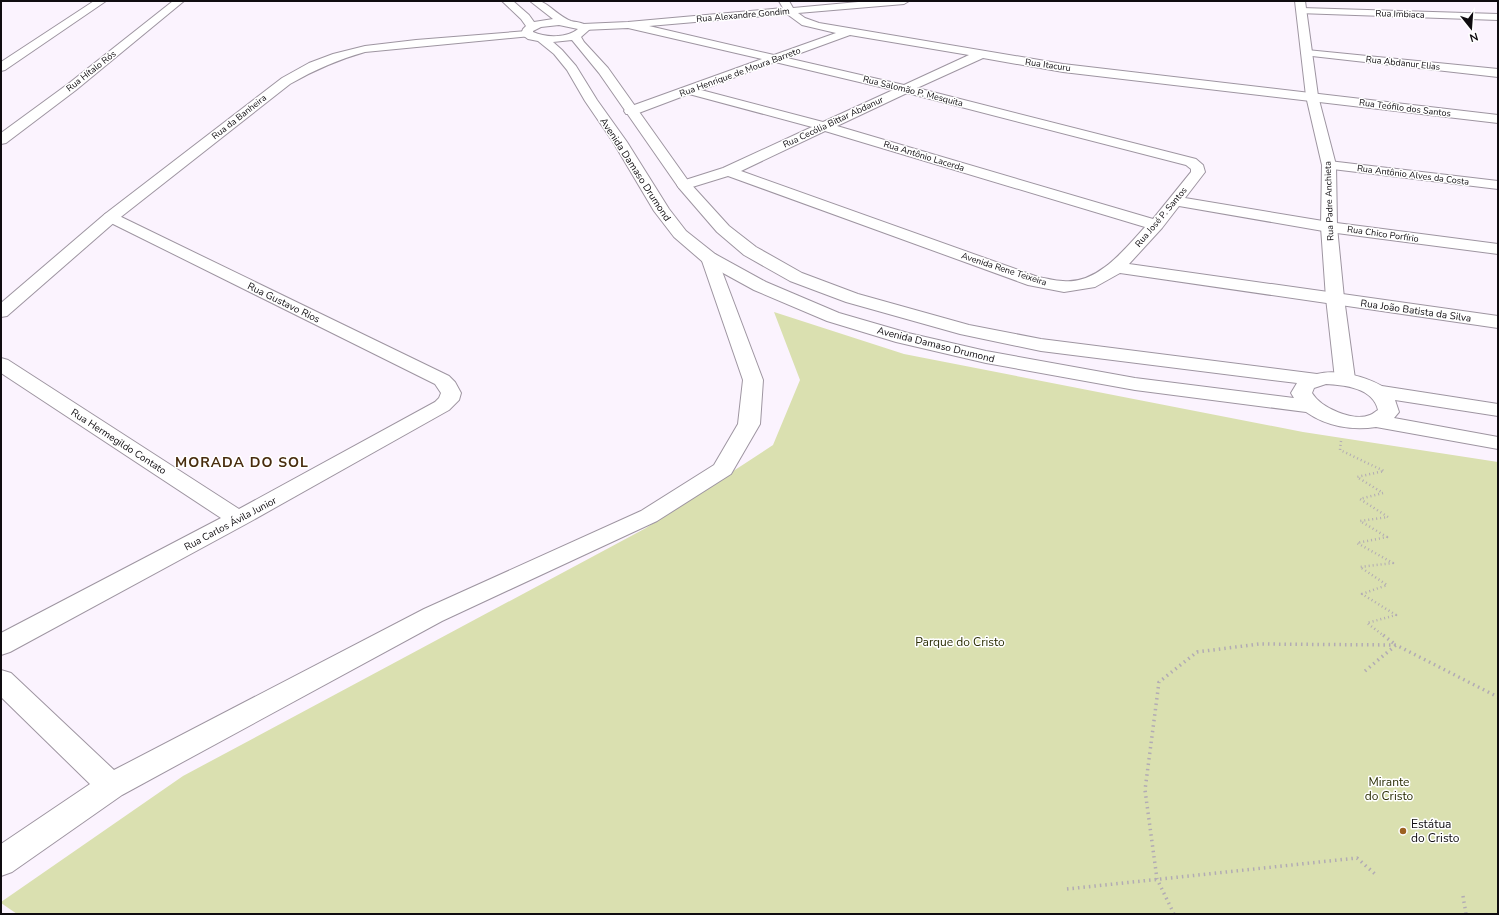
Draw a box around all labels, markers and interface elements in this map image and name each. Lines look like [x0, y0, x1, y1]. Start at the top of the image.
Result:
street label: Rua Alexandre Gondim [696, 5, 791, 25]
street label: Rua Imbiaca [1375, 7, 1425, 21]
north arrow [1451, 8, 1491, 48]
text: N [1468, 29, 1480, 45]
street label: Rua Henrique de Moura Barreto [678, 44, 802, 100]
street label: Rua Hítalo Rós [64, 48, 118, 94]
street label: Rua Abdanur Elias [1365, 53, 1441, 73]
street label: Rua Itacuru [1024, 56, 1072, 74]
street label: Rua Salomão P. Mesquita [862, 73, 964, 109]
street label: Rua da Banheira [209, 92, 269, 142]
street label: Rua Cecólia Bittar Abdanur [781, 93, 886, 151]
street label: Rua Teófilo dos Santos [1358, 96, 1452, 120]
street label: Avenida Damaso Drumond [596, 115, 674, 224]
street label: Rua Antônio Lacerda [882, 138, 966, 174]
street label: Rua Padre Anchieta [1322, 161, 1336, 241]
street label: Rua Antônio Alves da Costa [1356, 162, 1470, 188]
street label: Rua José P. Santos [1132, 184, 1190, 250]
street label: Rua Chico Porfírio [1346, 223, 1420, 245]
street label: Avenida Rene Teixeira [960, 250, 1048, 289]
street label: Rua Gustavo Rios [245, 279, 322, 327]
street label: Rua João Batista da Silva [1360, 296, 1472, 326]
street label: Avenida Damaso Drumond [875, 324, 996, 366]
street label: Rua Hermegildo Contato [68, 406, 169, 478]
district label: MORADA DO SOL [175, 453, 309, 472]
street label: Rua Carlos Ávila Junior [182, 493, 279, 554]
park label: Parque do Cristo [915, 634, 1005, 650]
park label: Mirante do Cristo [1365, 774, 1414, 804]
place label: Estátua do Cristo [1411, 816, 1460, 846]
marker: Estátua do Cristo [1398, 826, 1408, 836]

